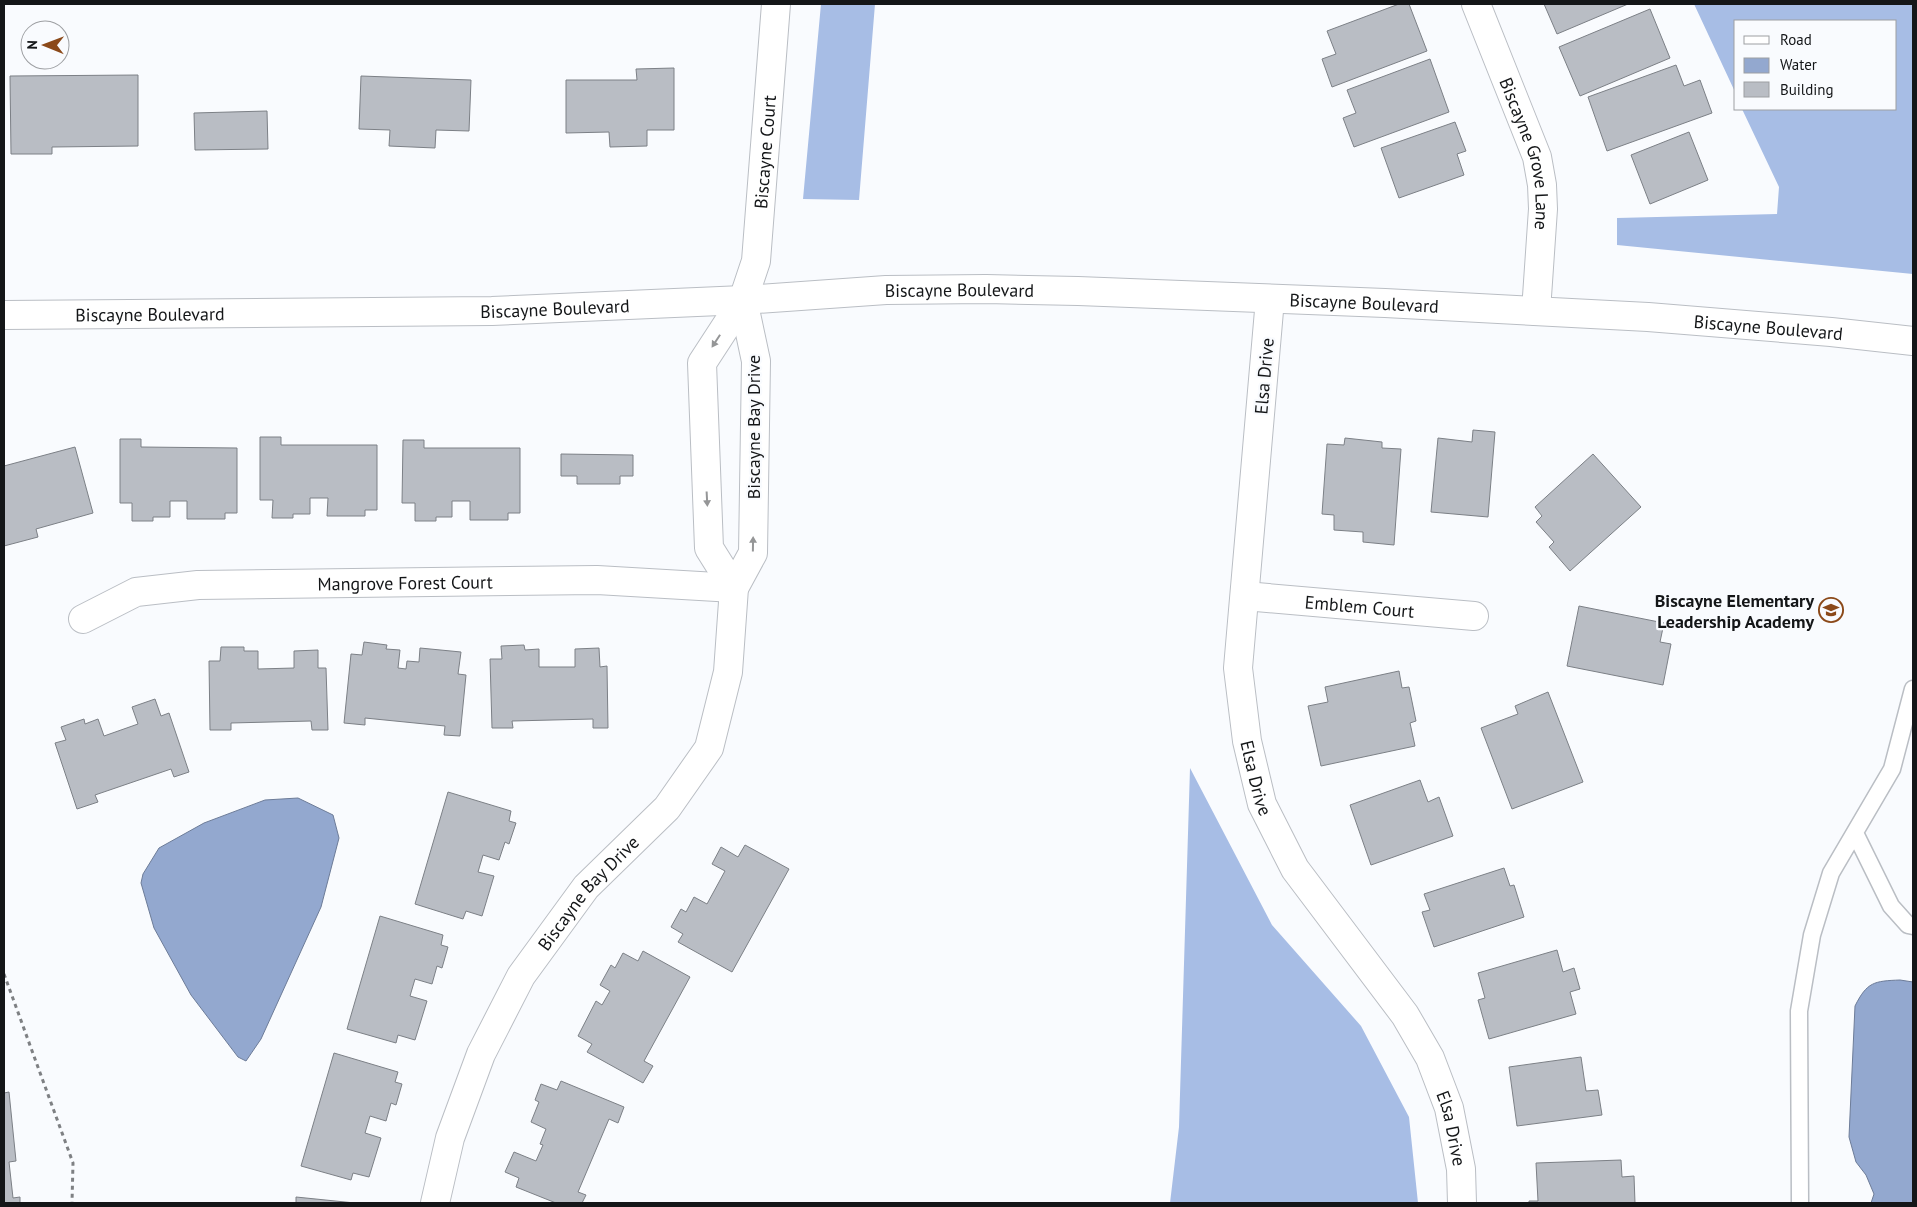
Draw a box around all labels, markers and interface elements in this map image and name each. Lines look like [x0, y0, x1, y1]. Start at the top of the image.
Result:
north arrow [20, 20, 70, 70]
legend [1734, 20, 1897, 110]
text: Road [1780, 30, 1812, 49]
text: N [23, 40, 41, 50]
text: Water [1780, 55, 1817, 74]
street label: Biscayne Grove Lane [1495, 74, 1555, 231]
text: Building [1780, 80, 1834, 99]
street label: Biscayne Court [749, 94, 780, 210]
street label: Biscayne Boulevard [885, 277, 1034, 302]
street label: Biscayne Boulevard [1289, 288, 1439, 317]
street label: Biscayne Boulevard [480, 293, 630, 323]
street label: Biscayne Boulevard [75, 302, 225, 326]
street label: Biscayne Boulevard [1693, 309, 1844, 345]
one-way arrow [711, 334, 721, 348]
street label: Elsa Drive [1249, 337, 1279, 415]
street label: Biscayne Bay Drive [742, 355, 765, 499]
one-way arrow [703, 491, 711, 507]
one-way arrow [749, 536, 757, 552]
street label: Mangrove Forest Court [317, 570, 493, 595]
place label: Biscayne Elementary Leadership Academy [1655, 589, 1814, 633]
street label: Emblem Court [1304, 590, 1415, 622]
school or university icon: Biscayne Elementary Leadership Academy [1818, 597, 1844, 623]
street label: Elsa Drive [1236, 738, 1278, 820]
street label: Biscayne Bay Drive [532, 830, 644, 955]
street label: Elsa Drive [1432, 1087, 1472, 1168]

